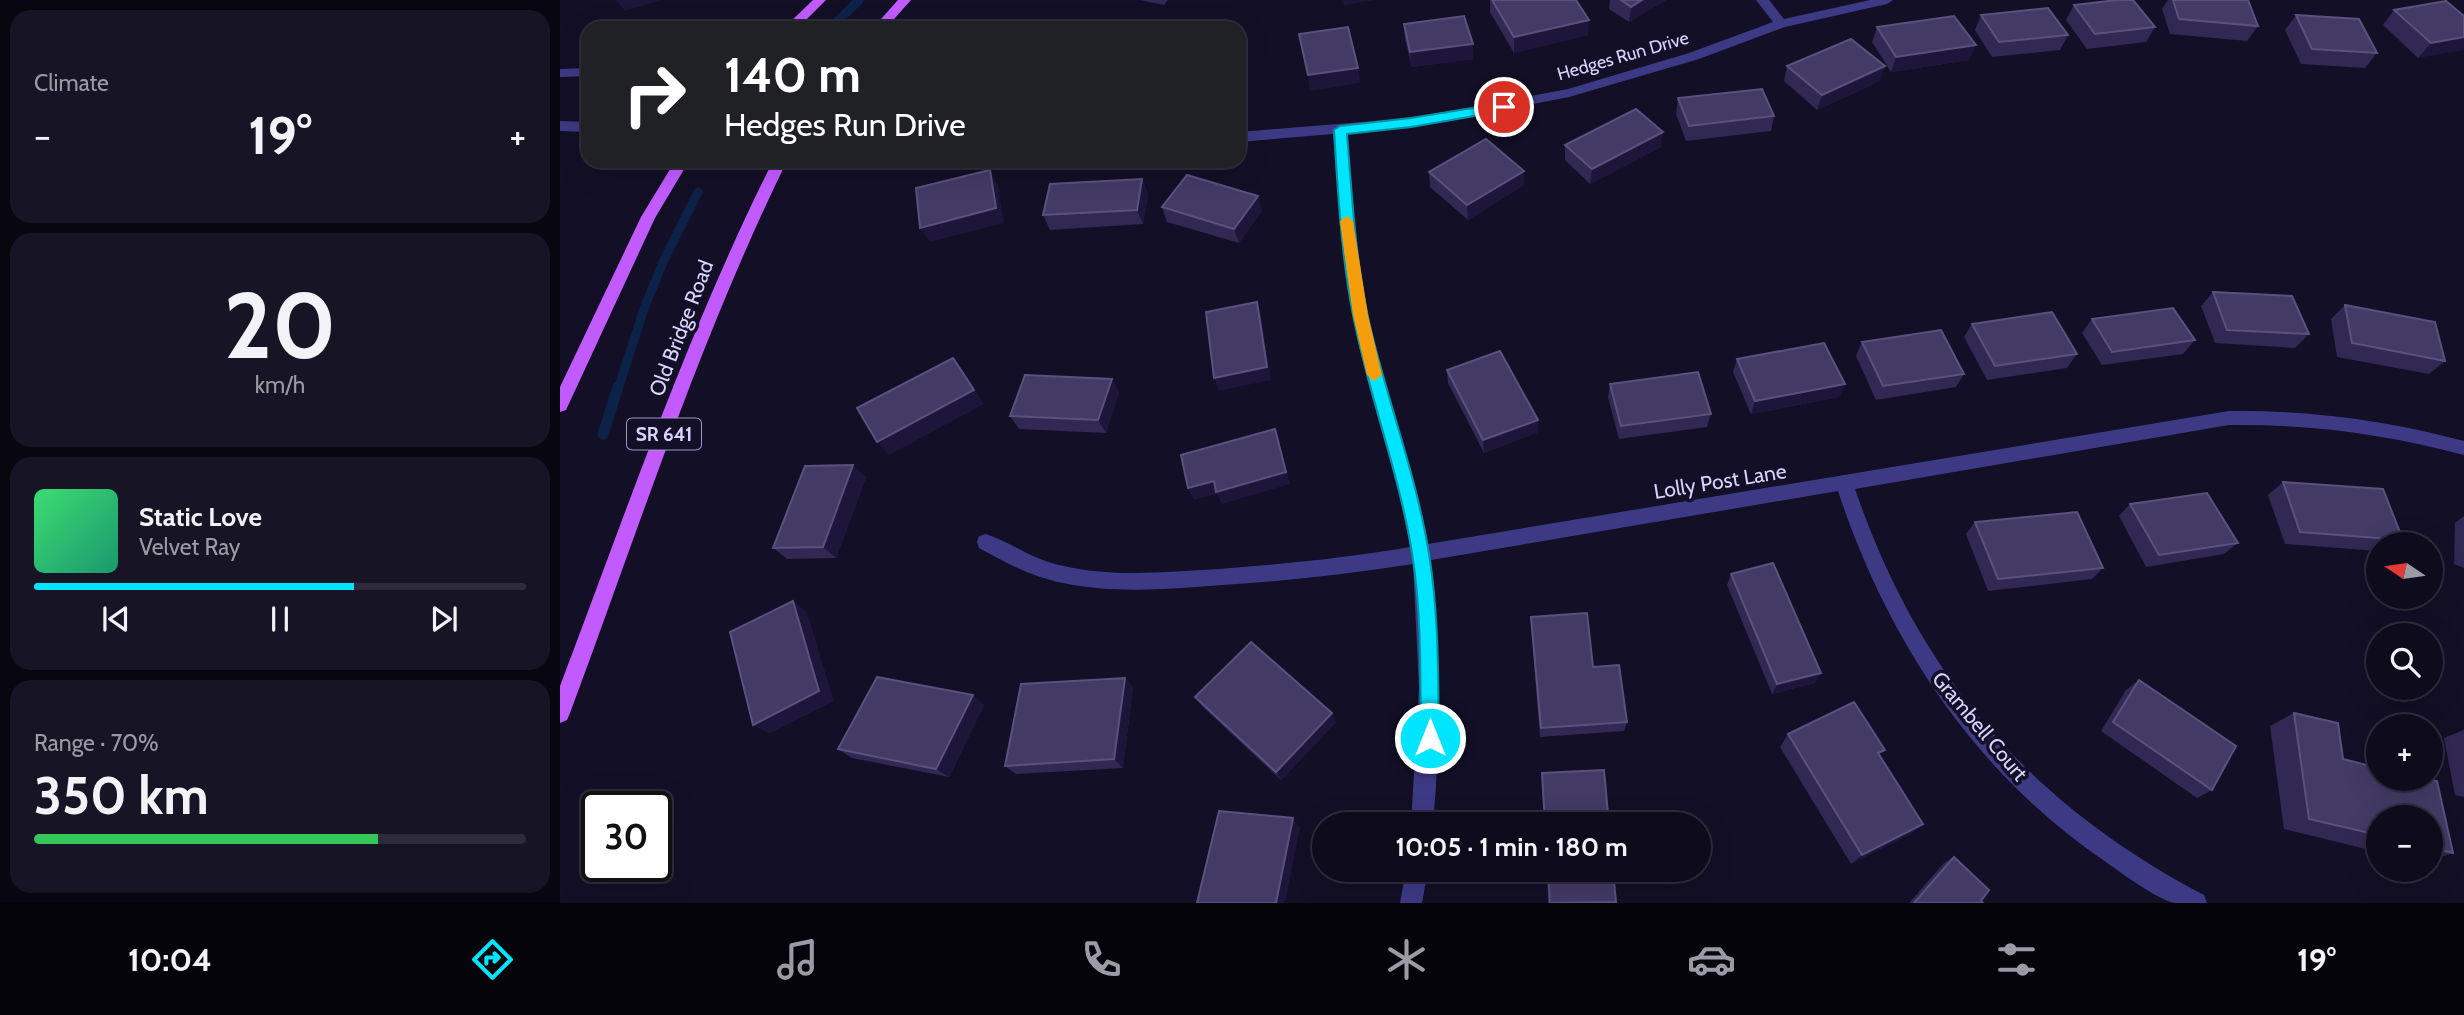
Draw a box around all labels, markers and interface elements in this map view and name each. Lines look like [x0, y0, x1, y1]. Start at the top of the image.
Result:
street label: Hedges Run Drive [1555, 27, 1691, 85]
text: 140 m [724, 45, 861, 104]
icon: right [609, 49, 700, 140]
text: Climate [34, 69, 109, 97]
pin [1474, 77, 1534, 137]
icon: arrive [1485, 88, 1523, 126]
text: 19° [248, 104, 312, 167]
text: Hedges Run Drive [724, 105, 966, 144]
text: − [34, 112, 51, 159]
text: + [509, 112, 526, 159]
street label: Old Bridge Road [644, 256, 718, 400]
text: 20 [224, 270, 336, 381]
text: km/h [255, 371, 305, 399]
road number: SR 641 [627, 418, 701, 449]
street label: Lolly Post Lane [1652, 458, 1788, 504]
text: Static Love [139, 501, 262, 533]
north arrow [2366, 532, 2443, 609]
map controls [2366, 532, 2443, 882]
text: Velvet Ray [139, 533, 240, 561]
icon: previous [97, 600, 135, 638]
icon: pause [261, 600, 299, 638]
icon: next [425, 600, 463, 638]
button: search [2366, 623, 2443, 700]
street label: Grambell Court [1927, 666, 2033, 786]
position arrow [1393, 701, 1467, 775]
button: + [2366, 714, 2443, 791]
text: Range · 70% [34, 729, 159, 757]
text: 350 km [34, 764, 209, 827]
speed limit sign: 30 [581, 791, 672, 882]
button: − [2366, 805, 2443, 882]
text: 10:05 · 1 min · 180 m [1395, 831, 1628, 863]
icon: directions [468, 935, 517, 984]
icon: music [773, 935, 822, 984]
icon: phone [1077, 935, 1126, 984]
icon: climate [1382, 935, 1431, 984]
icon: car [1687, 935, 1736, 984]
icon: filters [1992, 935, 2041, 984]
text: 10:04 [128, 940, 212, 979]
text: 19° [2297, 940, 2336, 979]

